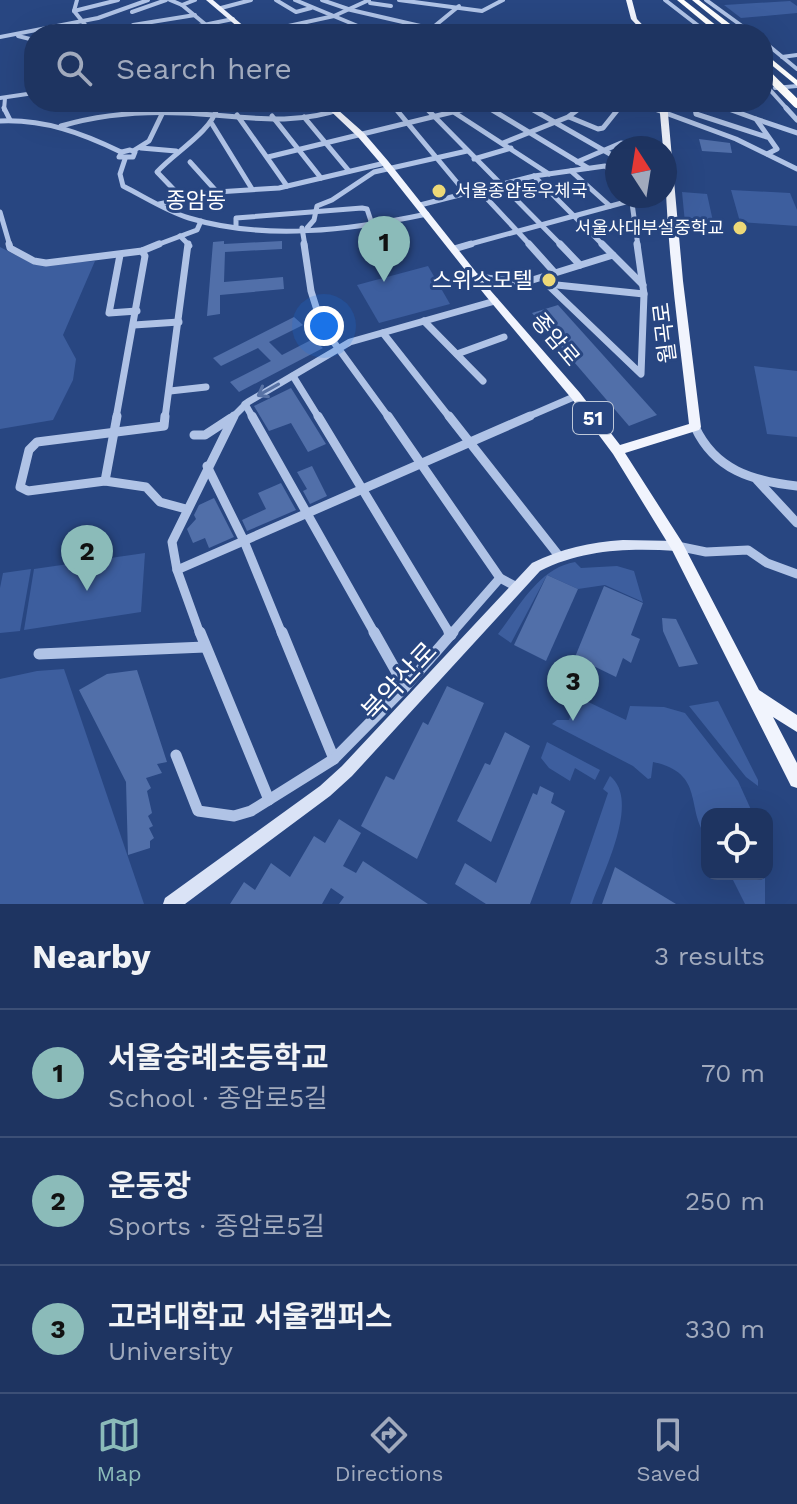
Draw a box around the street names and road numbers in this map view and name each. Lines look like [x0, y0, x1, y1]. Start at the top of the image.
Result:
street label: 월곡로 [648, 301, 681, 365]
street label: 종암로 [527, 308, 585, 371]
road number: 51 [573, 402, 613, 434]
street label: 북악산로 [355, 636, 443, 726]

